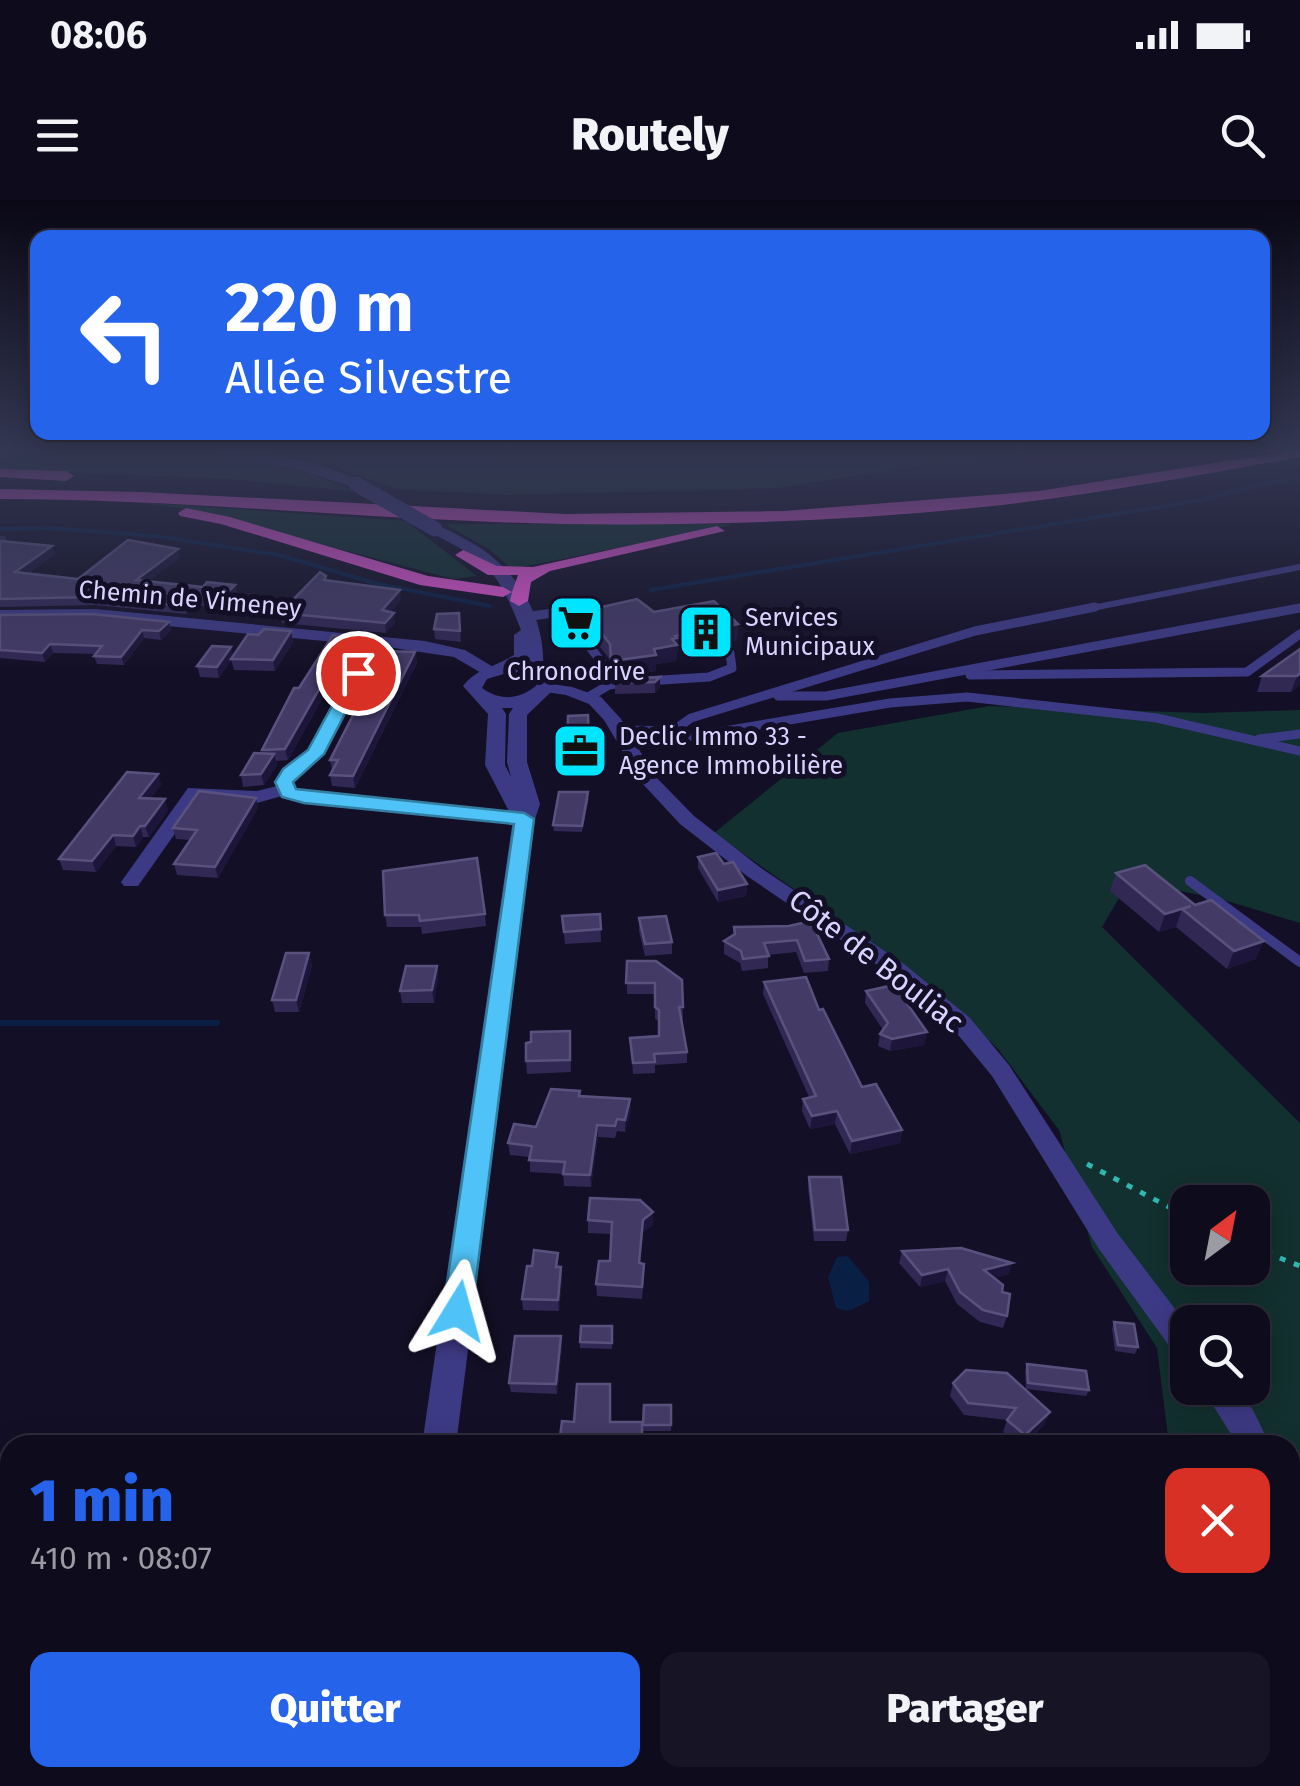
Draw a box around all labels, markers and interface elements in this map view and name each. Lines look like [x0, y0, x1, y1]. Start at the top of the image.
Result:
text: 08:06 [50, 12, 147, 58]
icon: menu [30, 108, 85, 163]
text: Routely [571, 108, 729, 162]
icon: search [1215, 108, 1270, 163]
text: 220 m [225, 266, 414, 350]
icon: left [60, 270, 190, 400]
text: Allée Silvestre [225, 351, 512, 405]
street label: Chemin de Vimeney [77, 574, 303, 624]
supermarket icon: Chronodrive [546, 593, 606, 653]
building icon: Services Municipaux [676, 602, 736, 662]
place label: Services Municipaux [745, 603, 875, 662]
pin [316, 631, 401, 716]
icon: arrive [331, 646, 386, 701]
place label: Chronodrive [507, 657, 645, 687]
office icon: Declic Immo 33 - Agence Immobilière [550, 721, 610, 781]
place label: Declic Immo 33 - Agence Immobilière [619, 722, 843, 781]
street label: Côte de Bouliac [781, 882, 971, 1040]
north arrow [1170, 1185, 1270, 1285]
map controls [1170, 1185, 1270, 1405]
position arrow [406, 1259, 510, 1363]
button: search [1170, 1305, 1270, 1405]
text: 1 min [30, 1465, 174, 1537]
button: close [1165, 1468, 1270, 1573]
text: 410 m · 08:07 [30, 1539, 212, 1577]
button: Quitter [30, 1652, 640, 1767]
button: Partager [660, 1652, 1270, 1767]

